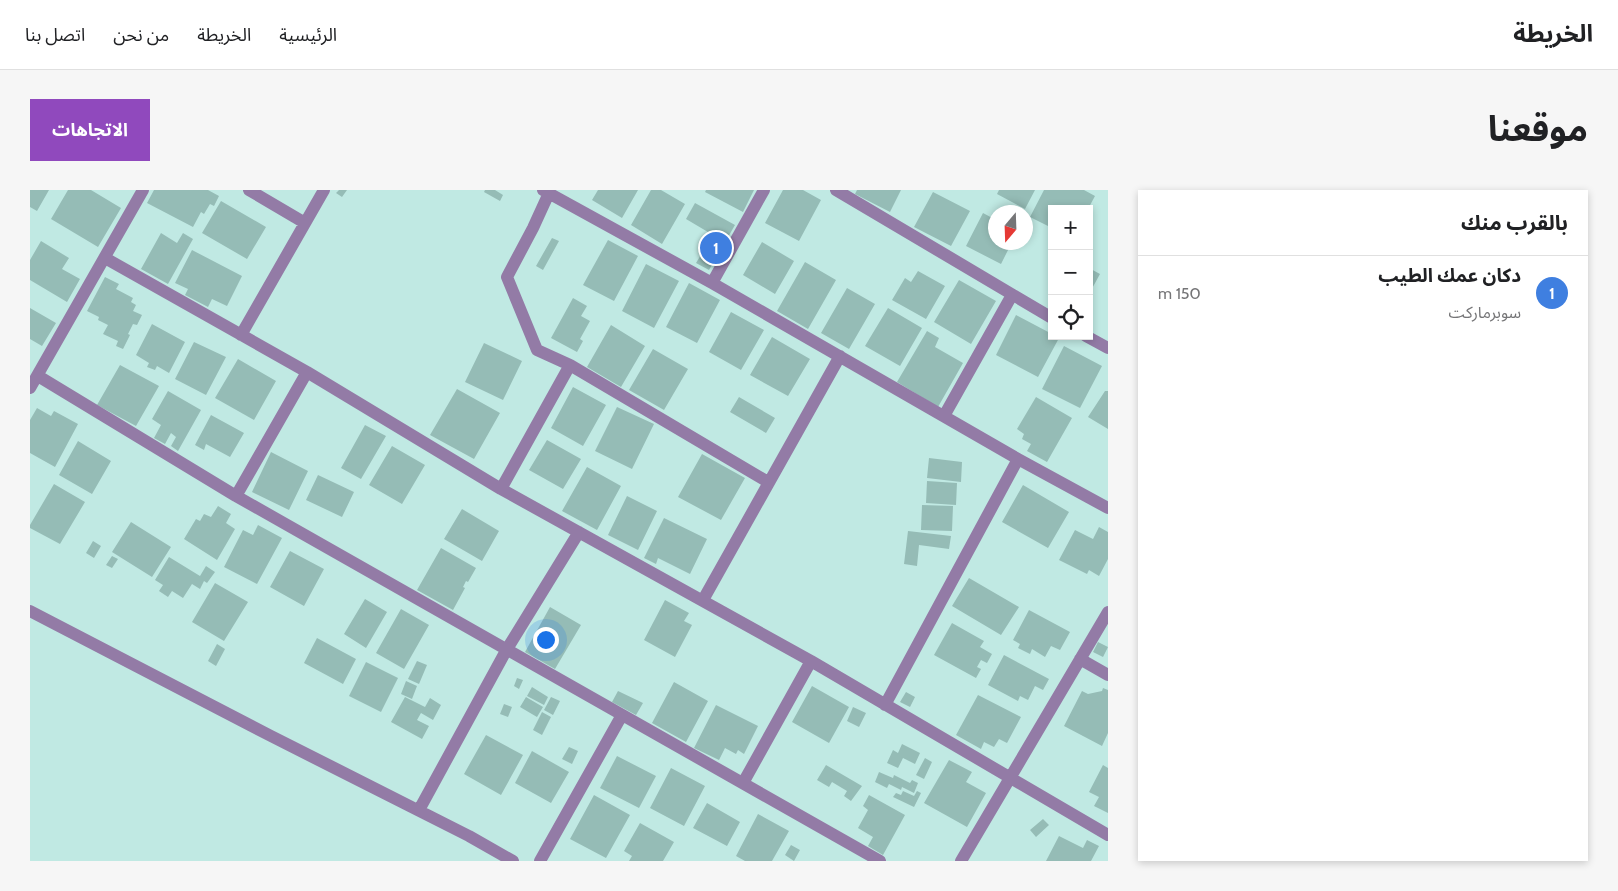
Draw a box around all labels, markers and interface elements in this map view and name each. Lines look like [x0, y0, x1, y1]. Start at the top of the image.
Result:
text: الخريطة [1513, 19, 1593, 48]
text: اتصل بنا [25, 24, 85, 46]
text: من نحن [113, 24, 169, 46]
text: الخريطة [197, 24, 251, 46]
text: الرئيسية [279, 24, 337, 46]
button: الاتجاهات [30, 99, 150, 161]
text: موقعنا [1488, 107, 1588, 150]
north arrow [988, 205, 1033, 250]
map controls [1048, 205, 1093, 340]
button: + [1048, 205, 1093, 250]
text: بالقرب منك [1461, 210, 1568, 235]
pin: 1 [700, 229, 732, 267]
button: − [1048, 250, 1093, 295]
text: دكان عمك الطيب [1378, 264, 1521, 287]
text: 150 m [1158, 284, 1201, 303]
text: 1 [1549, 284, 1555, 303]
button: locate [1048, 295, 1093, 340]
text: سوبرماركت [1449, 303, 1521, 322]
your location [533, 627, 559, 653]

